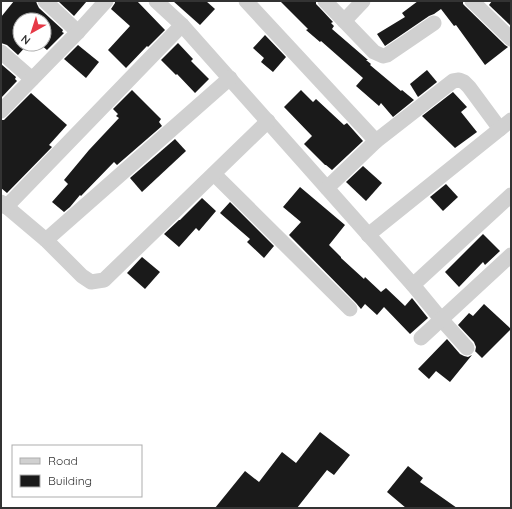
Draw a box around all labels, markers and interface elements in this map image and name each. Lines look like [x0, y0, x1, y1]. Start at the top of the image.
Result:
north arrow [12, 12, 52, 52]
text: N [18, 32, 33, 48]
legend [12, 445, 142, 497]
text: Road [48, 453, 78, 468]
text: Building [48, 473, 92, 488]

